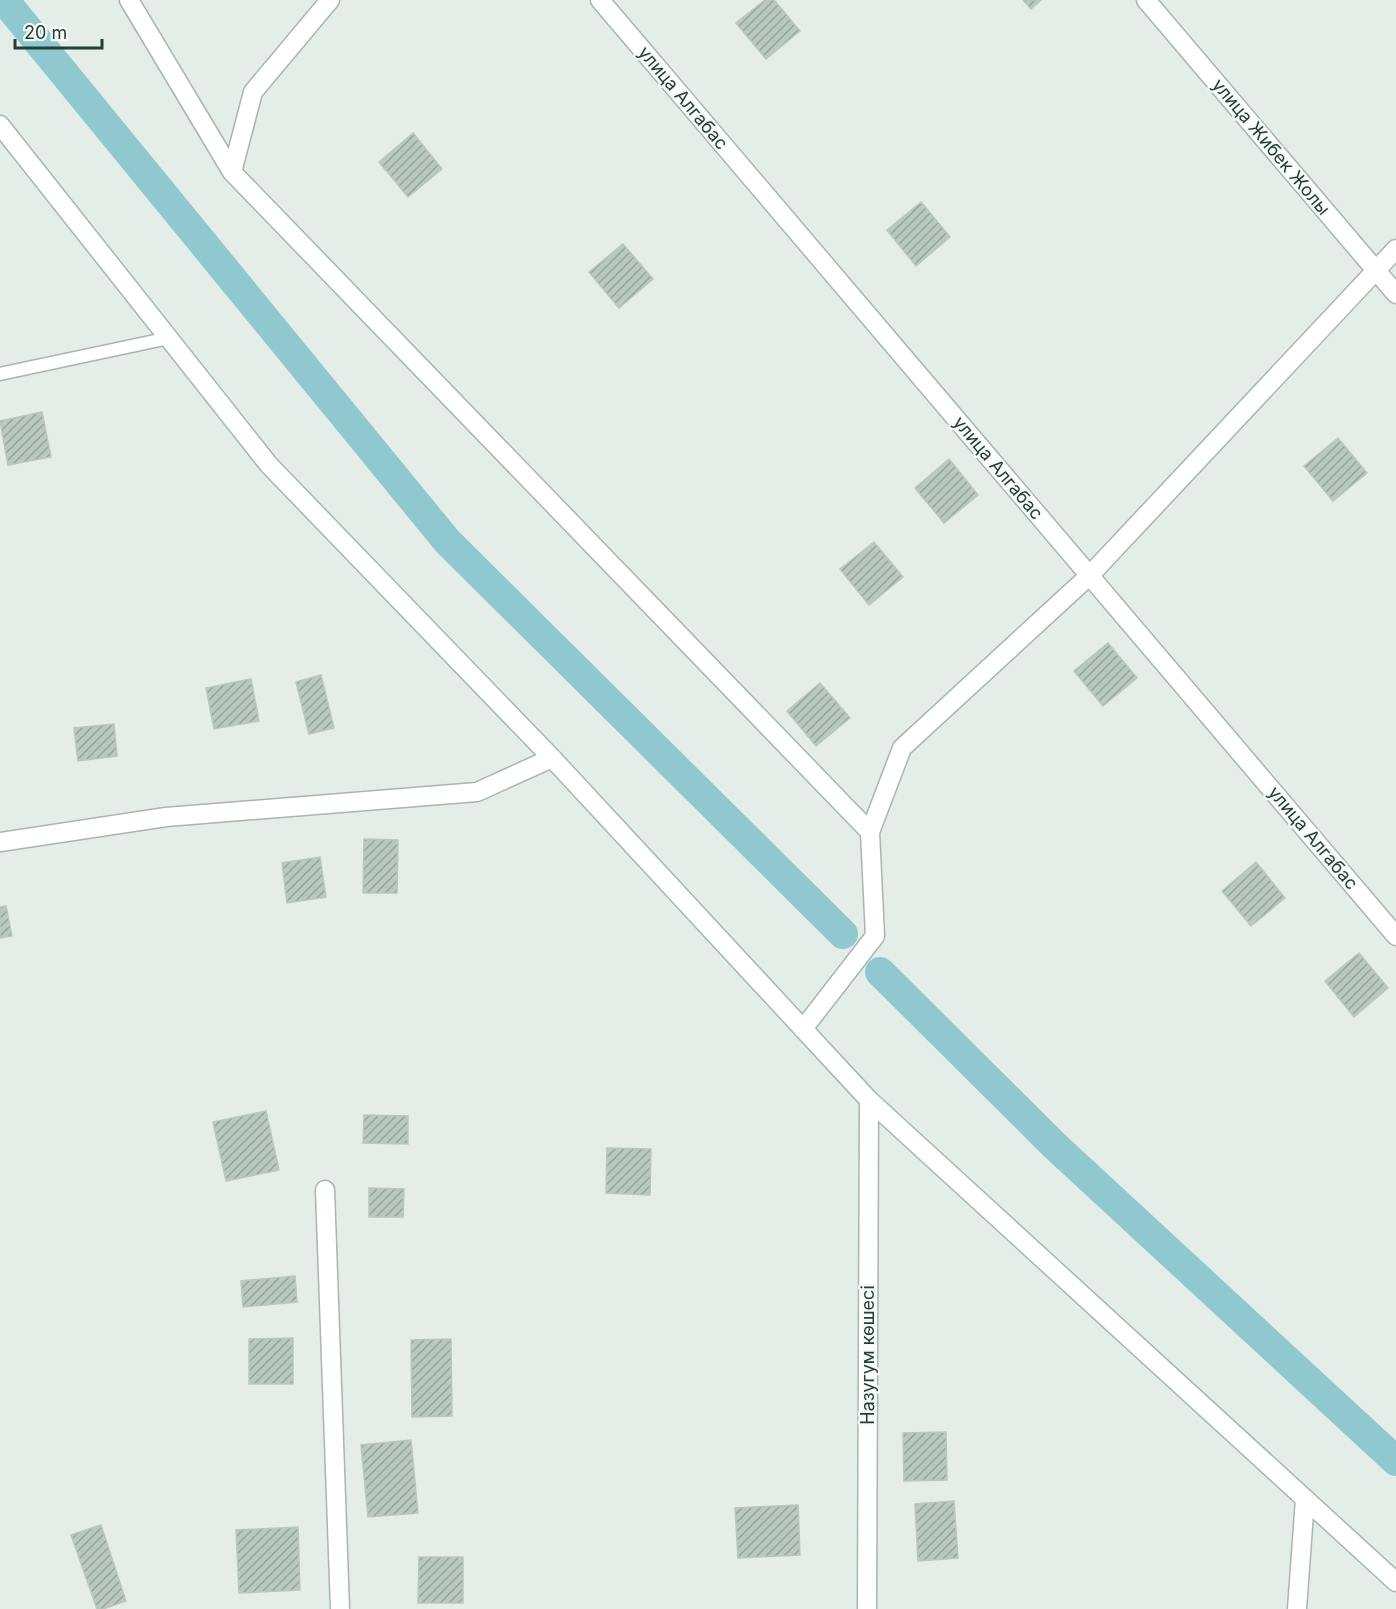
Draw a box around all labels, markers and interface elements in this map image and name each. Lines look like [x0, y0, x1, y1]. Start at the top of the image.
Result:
scale bar [15, 12, 102, 50]
text: 20 m [24, 22, 67, 43]
street label: улица Алгабас [634, 42, 733, 153]
street label: улица Жибек Жолы [1208, 74, 1334, 219]
street label: улица Алгабас [949, 412, 1048, 523]
street label: улица Алгабас [1264, 782, 1363, 893]
street label: Назугум көшесі [857, 1285, 878, 1425]

